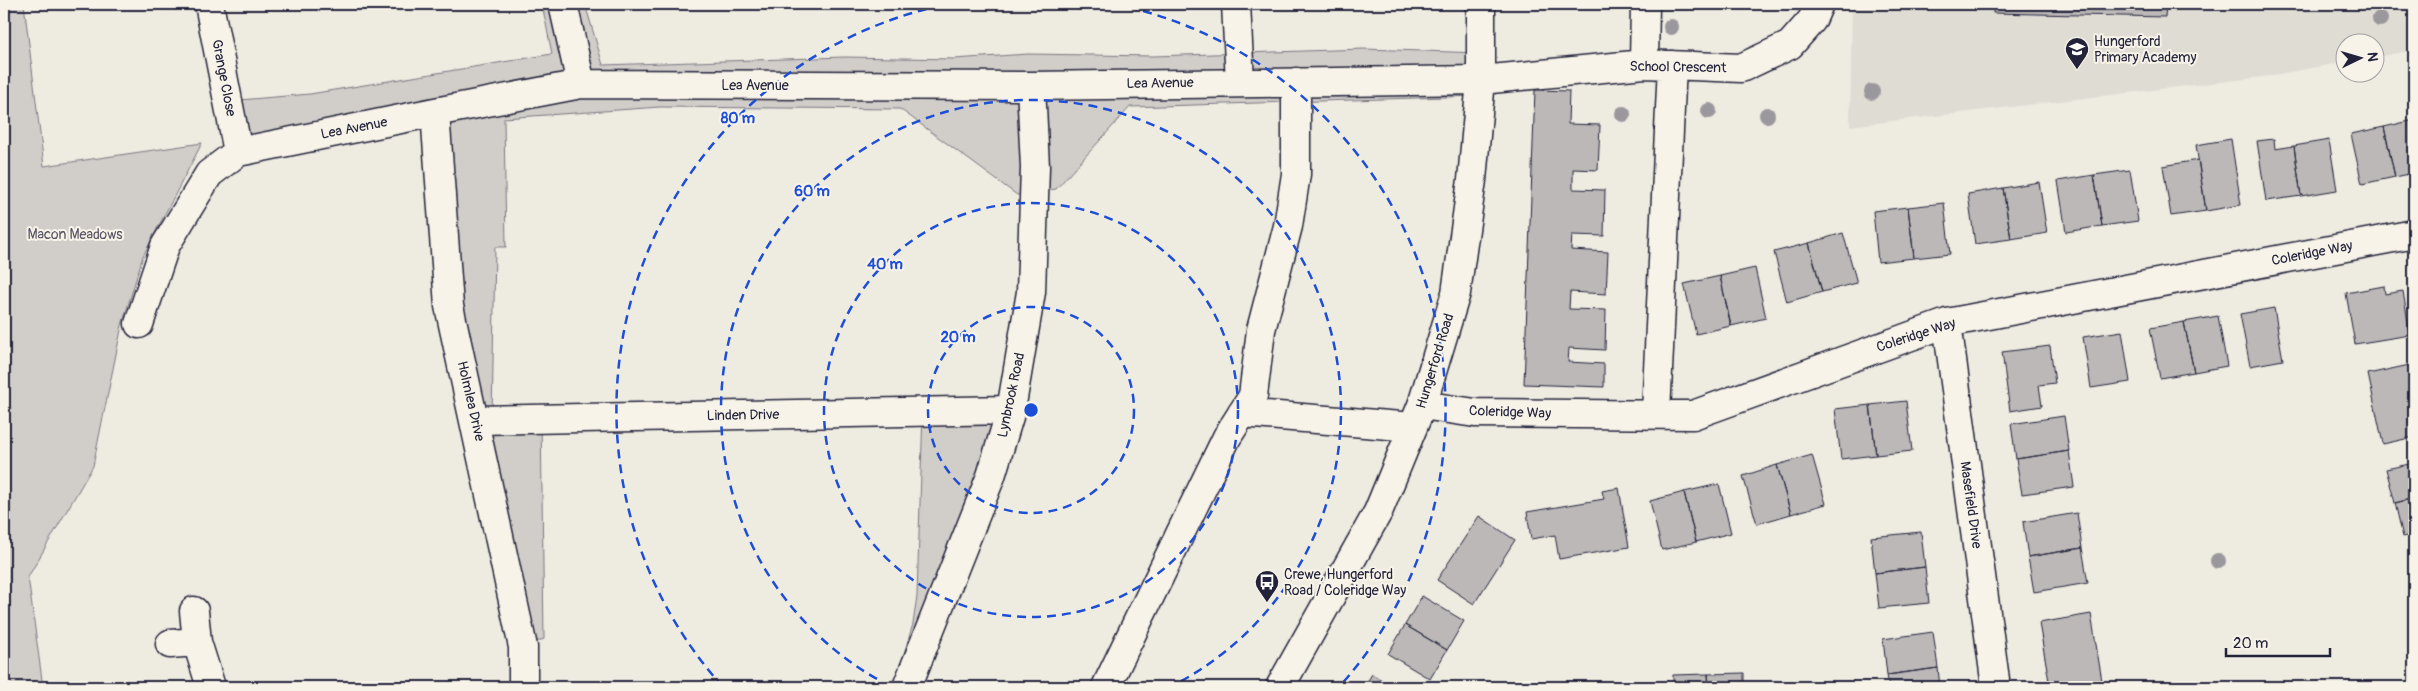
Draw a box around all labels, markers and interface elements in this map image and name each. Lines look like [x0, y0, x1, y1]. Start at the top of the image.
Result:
north arrow [2336, 32, 2386, 82]
place label: Hungerford Primary Academy [2094, 33, 2196, 66]
school or university icon: Hungerford Primary Academy [2064, 36, 2090, 70]
street label: Grange Close [208, 38, 240, 118]
text: N [2364, 51, 2381, 62]
street label: School Crescent [1629, 58, 1727, 76]
street label: Lea Avenue [1126, 74, 1194, 92]
street label: Lea Avenue [721, 77, 789, 94]
text: 80 m [721, 109, 755, 128]
street label: Lea Avenue [319, 113, 389, 143]
text: 60 m [794, 182, 830, 201]
park label: Macon Meadows [27, 226, 123, 243]
street label: Coleridge Way [2270, 237, 2354, 269]
text: 40 m [867, 255, 903, 274]
street label: Hungerford Road [1412, 311, 1458, 411]
street label: Coleridge Way [1874, 314, 1958, 356]
text: 20 m [940, 328, 976, 347]
street label: Lynbrook Road [994, 351, 1028, 439]
street label: Holmlea Drive [454, 359, 489, 443]
centre of rings [1022, 401, 1040, 419]
street label: Coleridge Way [1469, 402, 1551, 422]
street label: Linden Drive [707, 406, 780, 424]
street label: Masefield Drive [1956, 460, 1986, 550]
place label: Crewe, Hungerford Road / Coleridge Way [1284, 566, 1406, 599]
bus stop icon: Crewe, Hungerford Road / Coleridge Way [1254, 569, 1280, 603]
scale bar [2226, 626, 2329, 658]
text: 20 m [2233, 634, 2268, 653]

